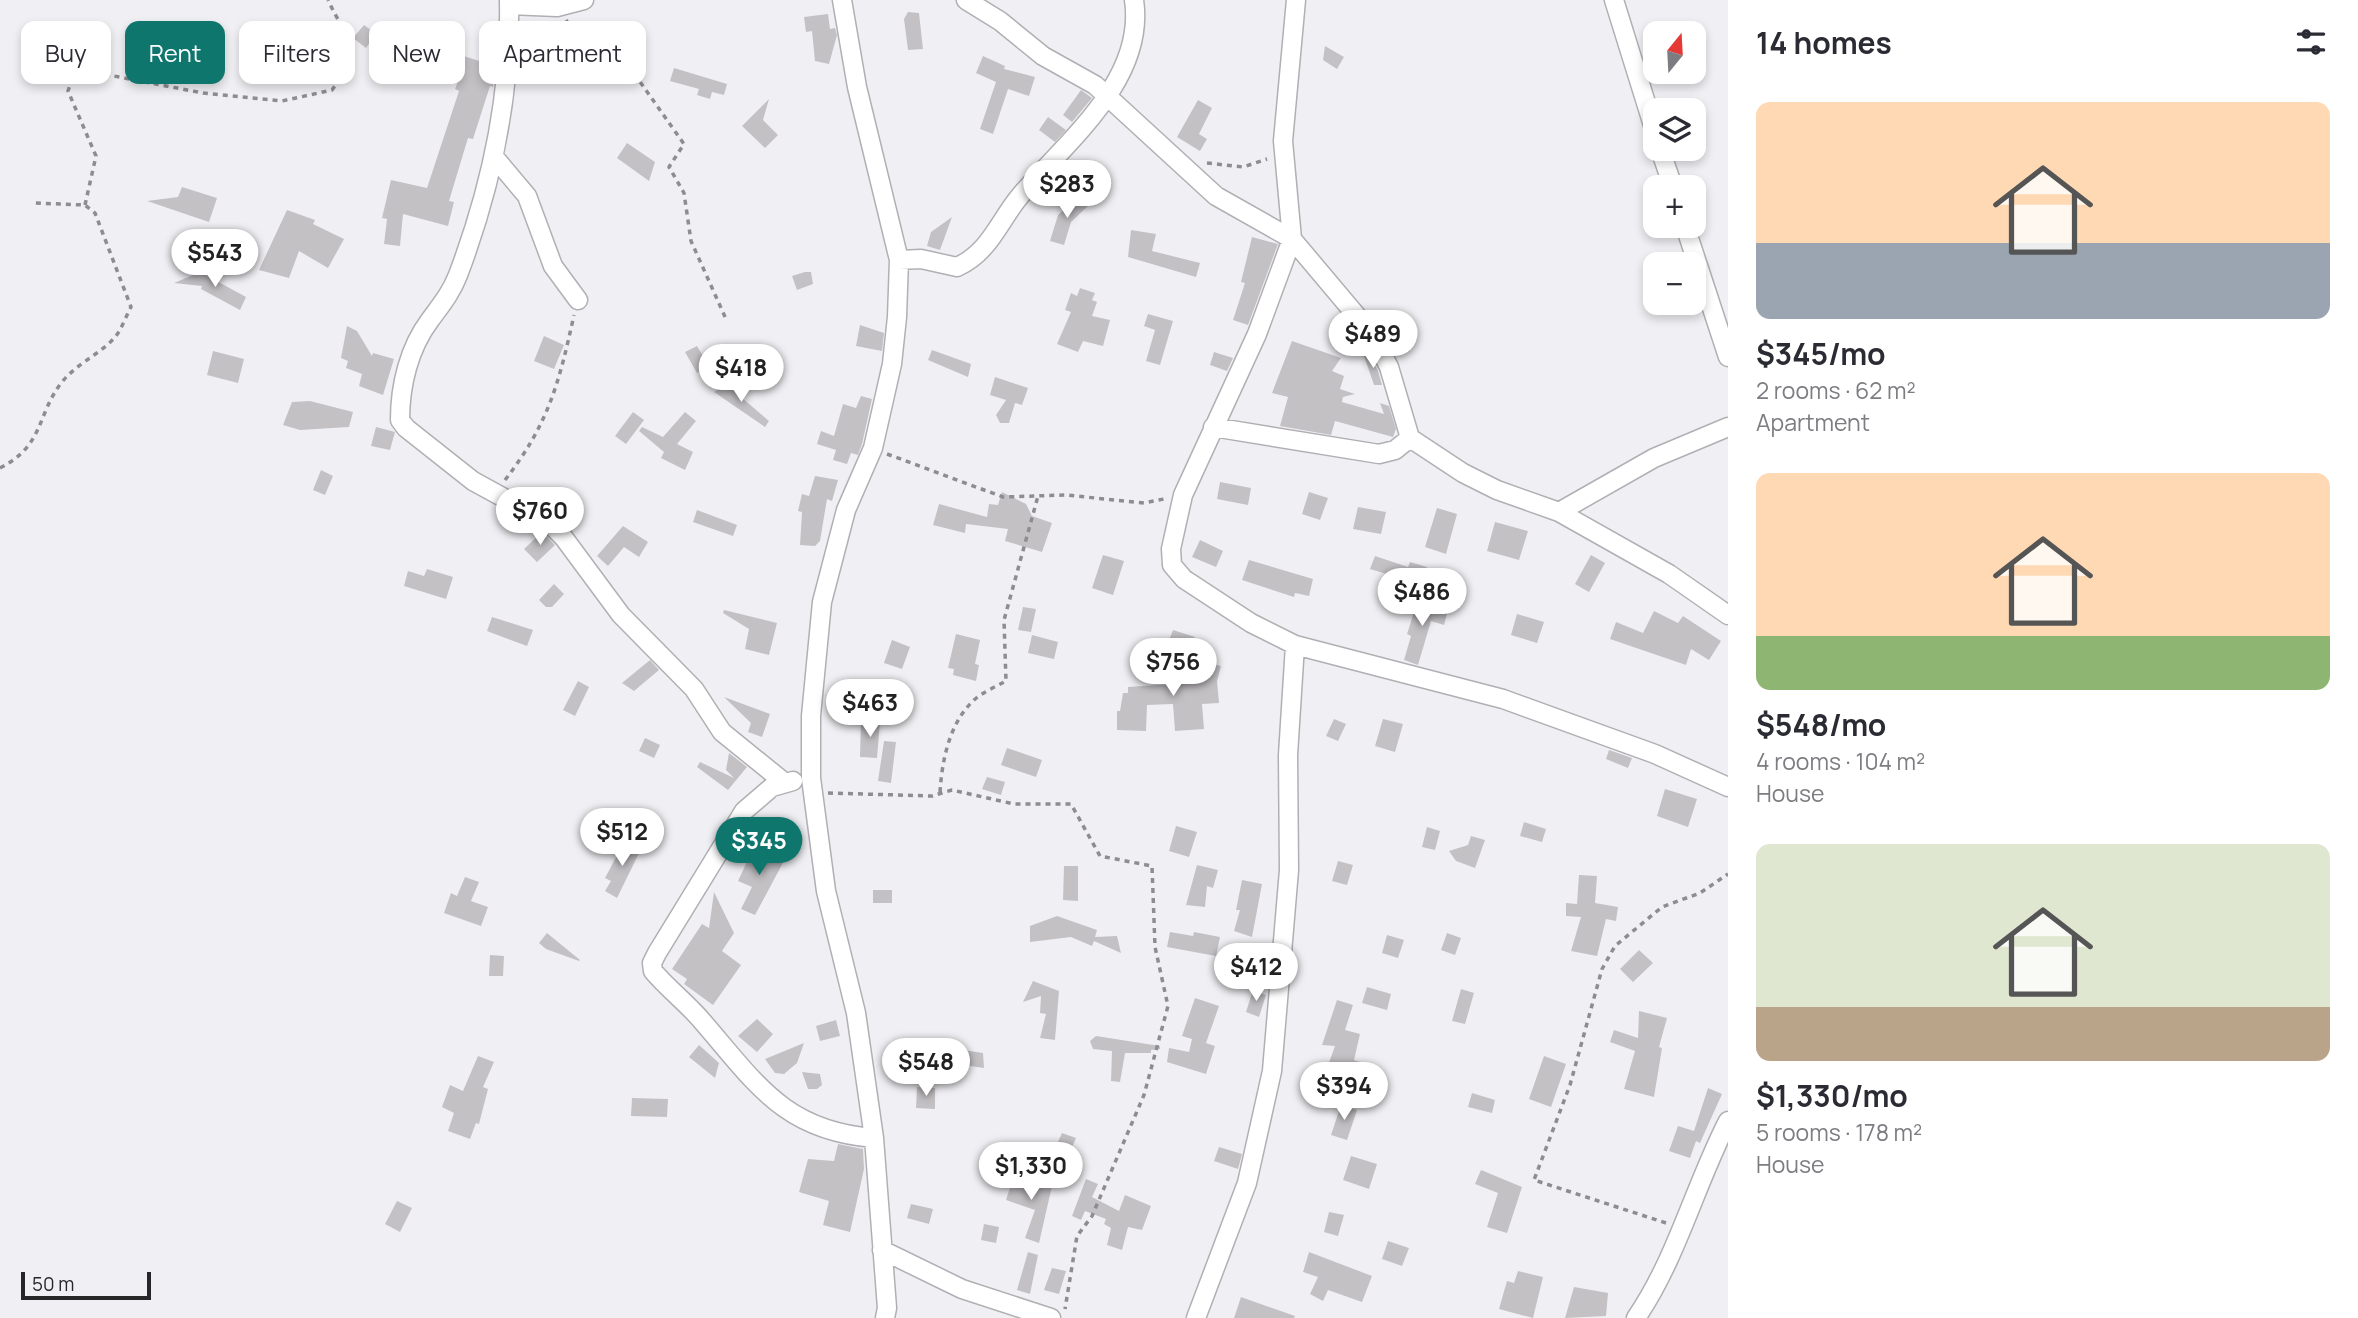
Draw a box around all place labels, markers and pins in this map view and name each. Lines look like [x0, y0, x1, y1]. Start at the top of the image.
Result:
pin: $283 [1026, 160, 1108, 220]
pin: $543 [174, 230, 256, 289]
pin: $489 [1332, 310, 1414, 370]
pin: $418 [700, 344, 782, 404]
pin: $760 [499, 488, 581, 547]
pin: $486 [1381, 568, 1463, 628]
pin: $756 [1132, 638, 1214, 698]
pin: $463 [829, 680, 911, 739]
pin: $512 [581, 808, 663, 868]
pin: $345 [718, 818, 800, 877]
pin: $412 [1215, 944, 1297, 1003]
pin: $548 [885, 1038, 967, 1098]
pin: $394 [1303, 1062, 1385, 1122]
pin: $1,330 [974, 1142, 1088, 1202]

